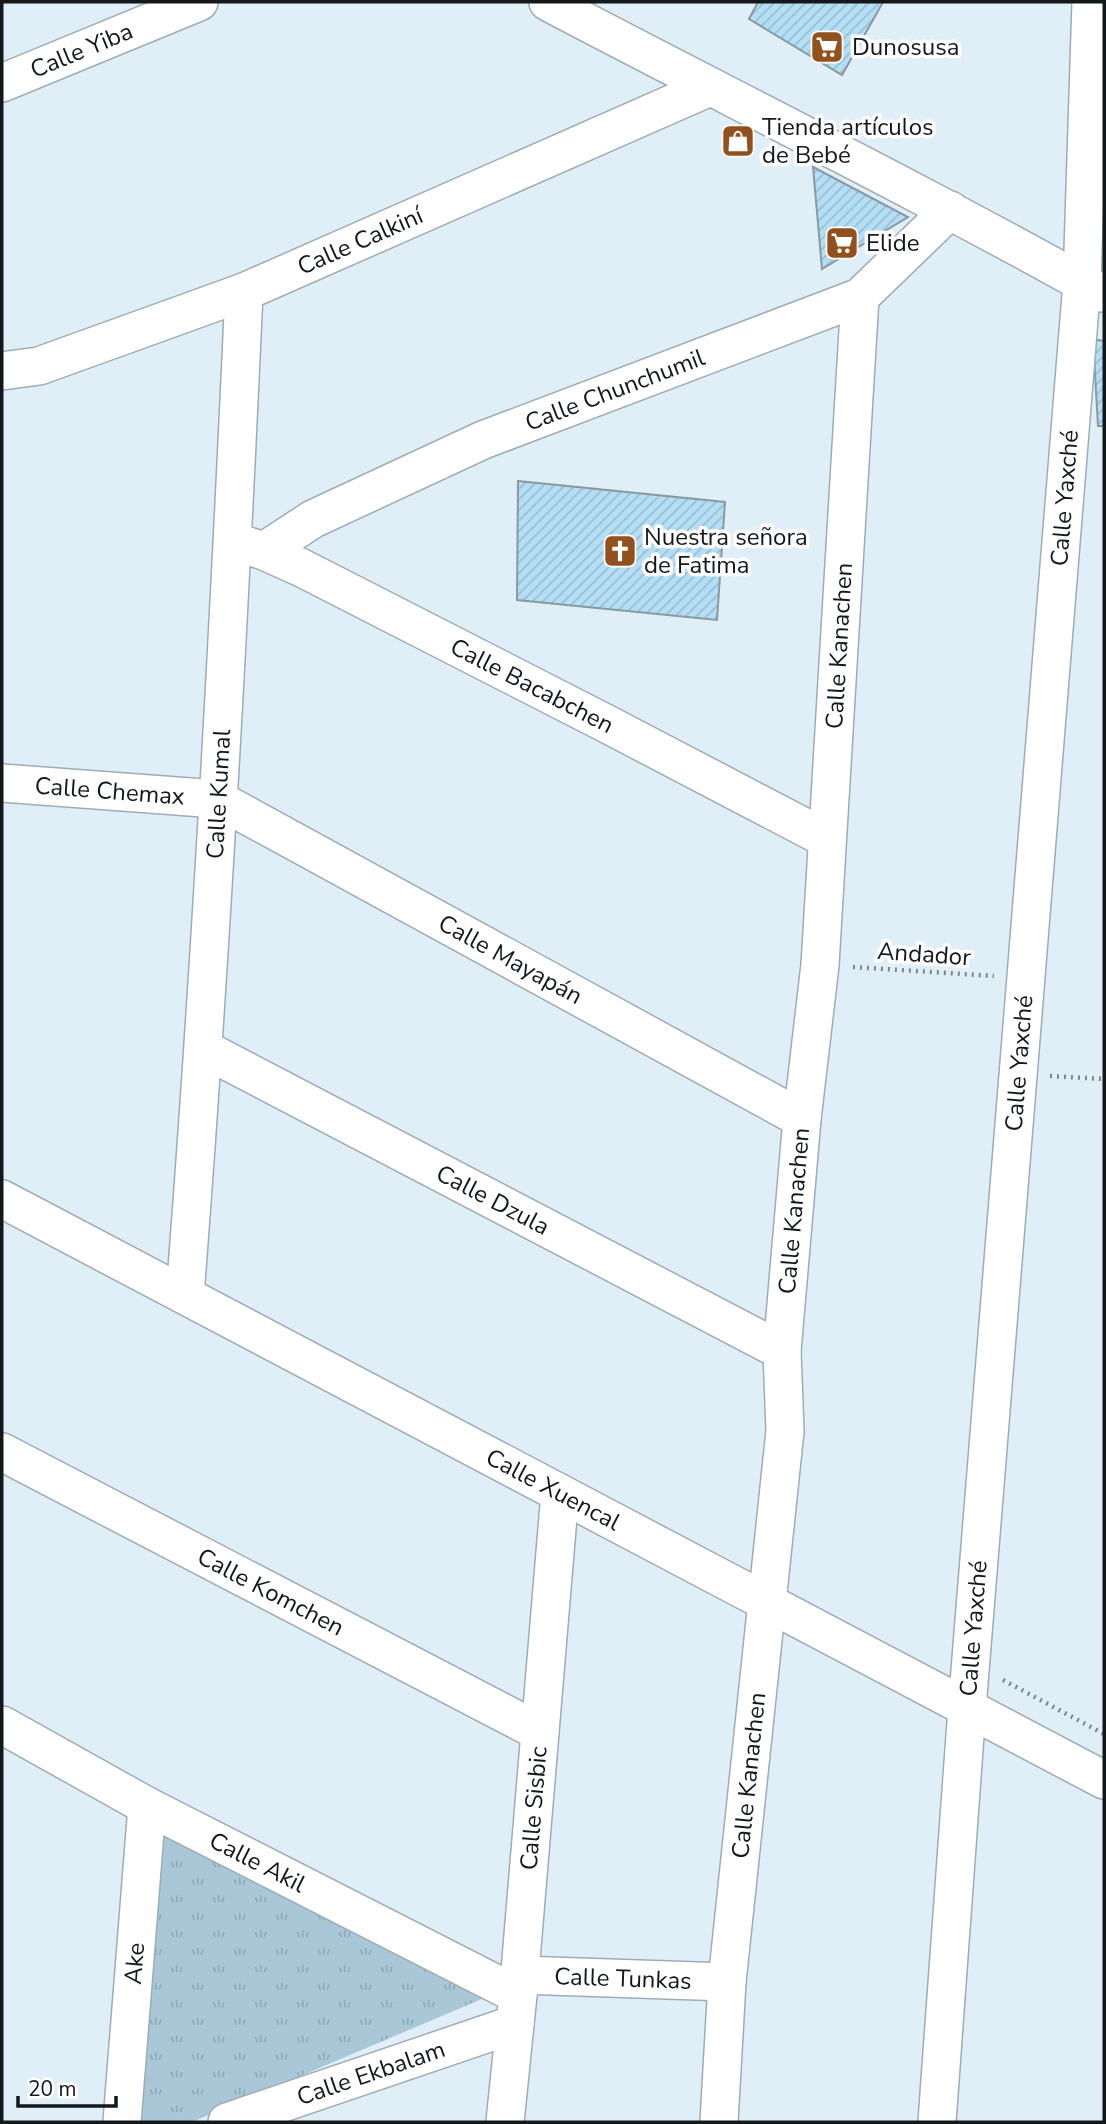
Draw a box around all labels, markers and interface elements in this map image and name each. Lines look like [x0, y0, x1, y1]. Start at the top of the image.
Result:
street label: Calle Yiba [25, 15, 138, 86]
supermarket icon: Dunosusa [808, 28, 846, 66]
place label: Dunosusa [852, 31, 960, 63]
place label: Tienda artículos de Bebé [762, 111, 934, 171]
shop icon: Tienda artículos de Bebé [719, 122, 757, 160]
street label: Calle Calkiní [292, 199, 429, 283]
supermarket icon: Elide [823, 224, 861, 262]
place label: Elide [866, 227, 919, 259]
street label: Calle Chunchumil [520, 341, 709, 439]
street label: Calle Yaxché [1043, 429, 1086, 567]
place label: Nuestra señora de Fatima [644, 521, 808, 581]
church icon: Nuestra señora de Fatima [601, 532, 639, 570]
street label: Calle Kanachen [818, 562, 860, 730]
street label: Calle Bacabchen [445, 631, 619, 741]
street label: Calle Kumal [199, 728, 238, 860]
street label: Calle Chemax [34, 769, 186, 813]
street label: Calle Mayapán [433, 907, 588, 1012]
street label: Andador [876, 935, 972, 973]
street label: Calle Yaxché [998, 994, 1040, 1133]
street label: Calle Kanachen [771, 1126, 817, 1295]
street label: Calle Dzula [431, 1157, 555, 1243]
street label: Calle Xuencal [480, 1441, 626, 1538]
street label: Calle Komchen [192, 1540, 350, 1643]
street label: Calle Yaxché [952, 1559, 995, 1698]
street label: Calle Kanachen [724, 1691, 773, 1860]
street label: Calle Sisbic [512, 1745, 555, 1872]
street label: Calle Akil [204, 1824, 311, 1900]
street label: Ake [117, 1941, 152, 1986]
street label: Calle Tunkas [554, 1960, 692, 1997]
street label: Calle Ekbalam [293, 2033, 449, 2113]
scale bar [18, 2064, 116, 2108]
text: 20 m [28, 2075, 77, 2103]

